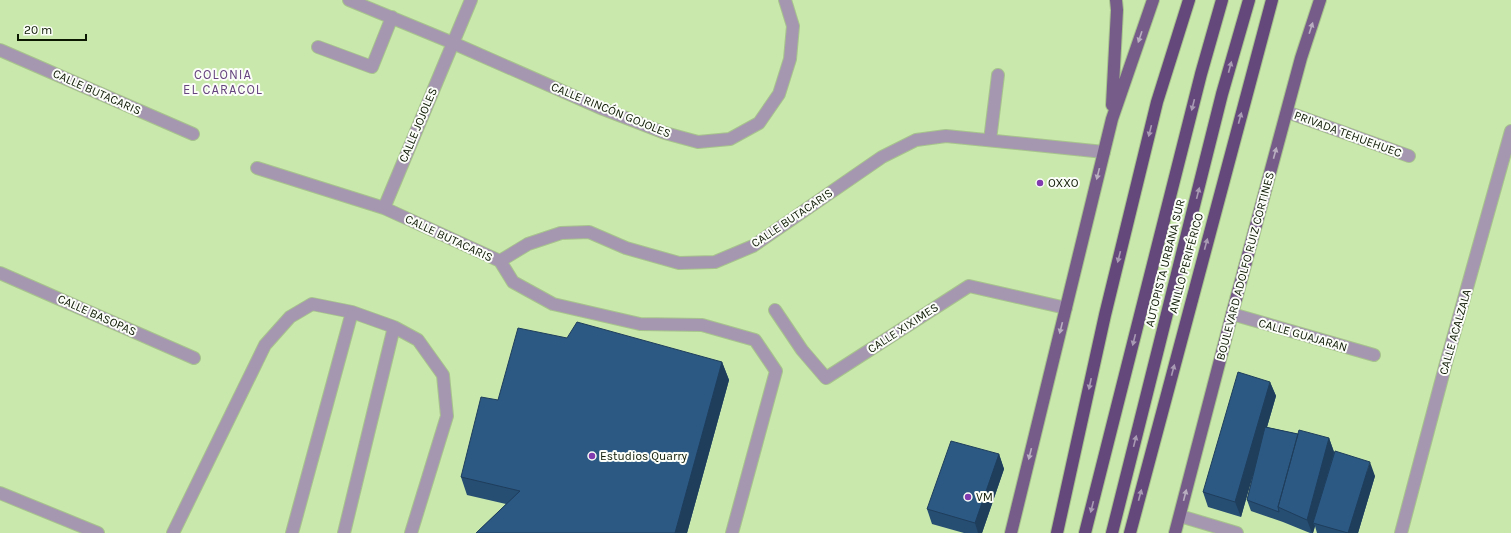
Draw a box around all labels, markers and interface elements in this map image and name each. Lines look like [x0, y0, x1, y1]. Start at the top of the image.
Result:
scale bar [18, 16, 86, 42]
one-way arrow [1308, 22, 1314, 34]
text: 20 m [24, 23, 52, 37]
one-way arrow [1137, 31, 1143, 43]
one-way arrow [1227, 60, 1233, 73]
street label: CALLE BUTACARIS [51, 66, 143, 118]
district label: COLONIA EL CARACOL [183, 67, 263, 97]
street label: CALLE RINCÓN GOJOLES [549, 79, 673, 140]
street label: CALLE JOJOLES [396, 86, 440, 164]
one-way arrow [1190, 99, 1196, 111]
street label: PRIVADA TEHUEHUEC [1292, 108, 1404, 160]
one-way arrow [1237, 112, 1243, 125]
one-way arrow [1147, 125, 1153, 137]
one-way arrow [1273, 147, 1279, 159]
one-way arrow [1095, 168, 1101, 181]
street label: BOULEVARD ADOLFO RUIZ CORTINES [1213, 170, 1277, 362]
place label: OXXO [1048, 176, 1079, 190]
marker: OXXO [1035, 178, 1045, 188]
street label: CALLE BUTACARIS [749, 186, 835, 250]
one-way arrow [1195, 186, 1201, 199]
street label: AUTOPISTA URBANA SUR [1142, 198, 1188, 328]
street label: ANILLO PERIFÉRICO [1165, 211, 1206, 315]
street label: CALLE BUTACARIS [403, 212, 495, 264]
one-way arrow [1203, 238, 1209, 250]
one-way arrow [1116, 252, 1122, 264]
street label: CALLE ACALZALA [1436, 288, 1474, 376]
street label: CALLE BASOPAS [55, 291, 139, 339]
street label: CALLE XIXIMES [865, 300, 941, 356]
street label: CALLE GUAJARAN [1257, 316, 1349, 354]
one-way arrow [1058, 322, 1064, 334]
one-way arrow [1131, 334, 1137, 346]
one-way arrow [1170, 363, 1176, 375]
one-way arrow [1086, 378, 1092, 390]
one-way arrow [1132, 435, 1138, 447]
one-way arrow [1027, 448, 1033, 460]
place label: Estudios Quarry [600, 449, 688, 463]
marker: Estudios Quarry [587, 451, 597, 461]
one-way arrow [1137, 489, 1143, 501]
one-way arrow [1182, 489, 1188, 501]
place label: VM [976, 490, 993, 504]
marker: VM [963, 492, 973, 502]
one-way arrow [1088, 500, 1094, 513]

